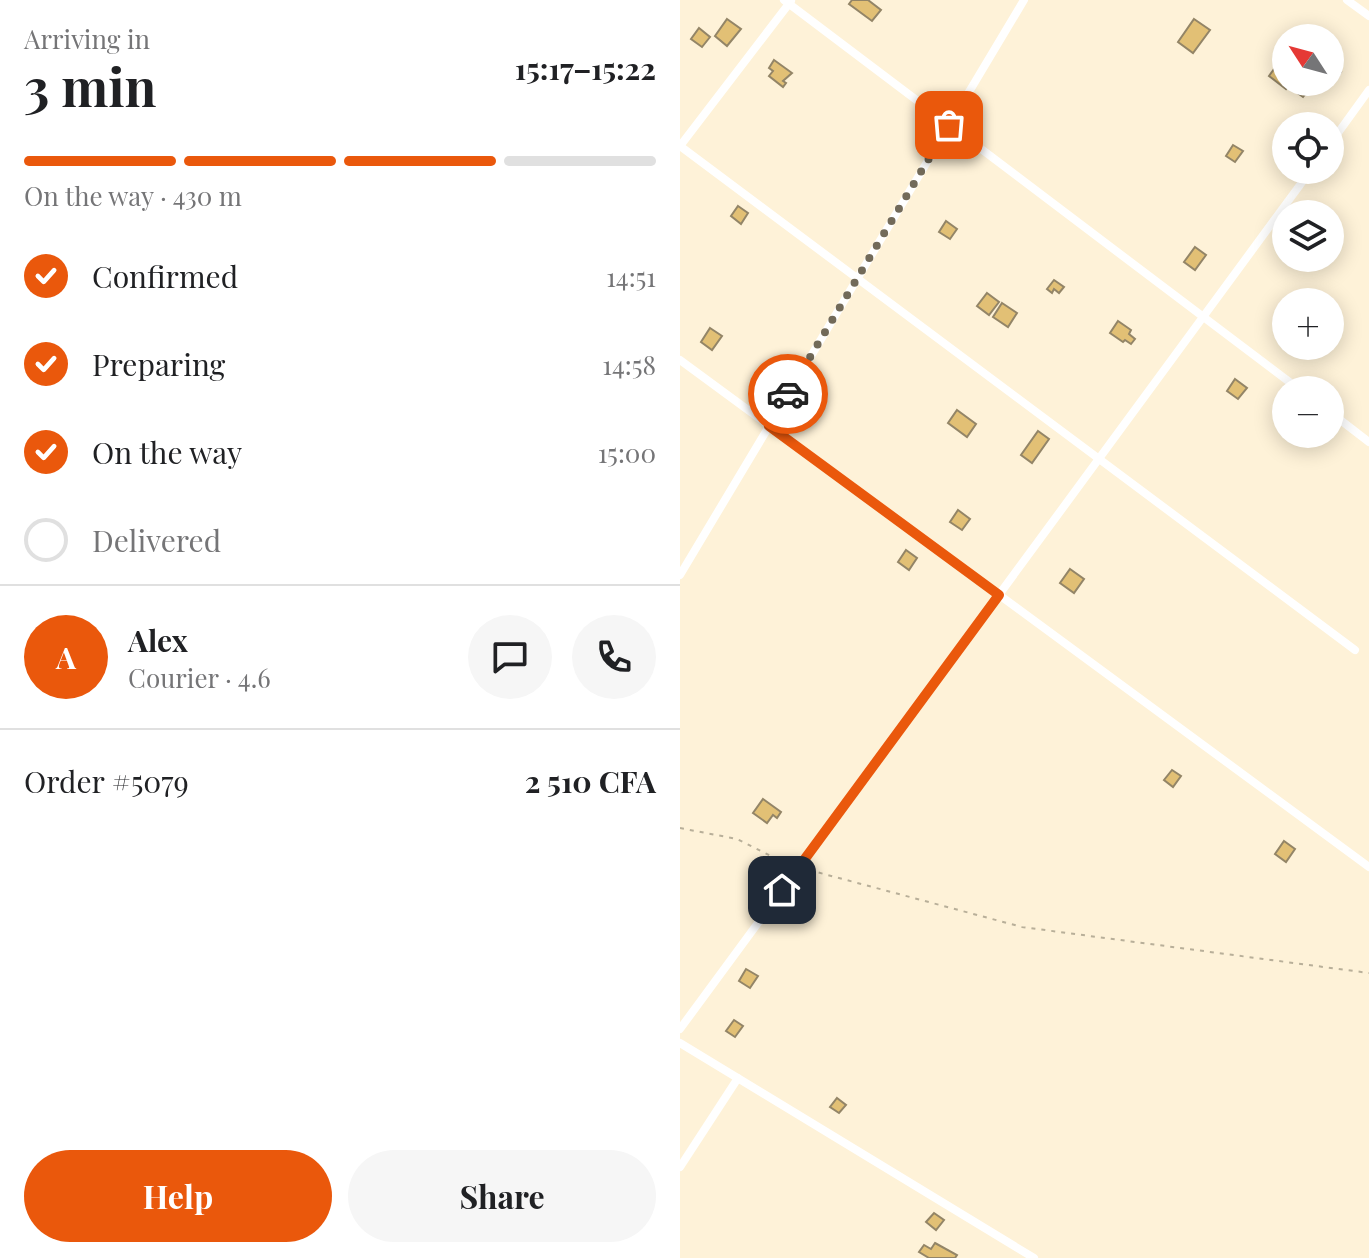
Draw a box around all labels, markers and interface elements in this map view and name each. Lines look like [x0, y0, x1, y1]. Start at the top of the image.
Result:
text: Arriving in [24, 21, 150, 56]
north arrow [1272, 24, 1344, 96]
map controls [1272, 24, 1344, 448]
text: 15:17–15:22 [515, 48, 656, 88]
text: 3 min [24, 51, 157, 120]
pin [915, 91, 983, 159]
icon: bag [927, 103, 971, 147]
button: locate [1272, 112, 1344, 184]
text: On the way · 430 m [24, 178, 242, 213]
button: layers [1272, 200, 1344, 272]
icon: check [24, 254, 68, 298]
text: Confirmed [92, 256, 238, 296]
text: 14:51 [606, 259, 656, 294]
button: + [1272, 288, 1344, 360]
icon: check [24, 342, 68, 386]
text: Preparing [92, 344, 225, 384]
text: 14:58 [602, 347, 656, 382]
courier [748, 354, 828, 434]
icon: car [766, 372, 810, 416]
button: − [1272, 376, 1344, 448]
icon: check [24, 430, 68, 474]
text: On the way [92, 432, 242, 472]
text: 15:00 [598, 435, 656, 470]
text: Delivered [92, 520, 221, 560]
button: chat [468, 615, 552, 699]
button: phone [572, 615, 656, 699]
text: Alex [128, 620, 188, 660]
text: A [56, 637, 76, 677]
text: Courier · 4.6 [128, 660, 271, 695]
text: Order #5079 [24, 761, 189, 801]
text: 2 510 CFA [525, 761, 656, 801]
pin [748, 856, 816, 924]
icon: home [760, 868, 804, 912]
button: Help [24, 1150, 332, 1242]
button: Share [348, 1150, 656, 1242]

